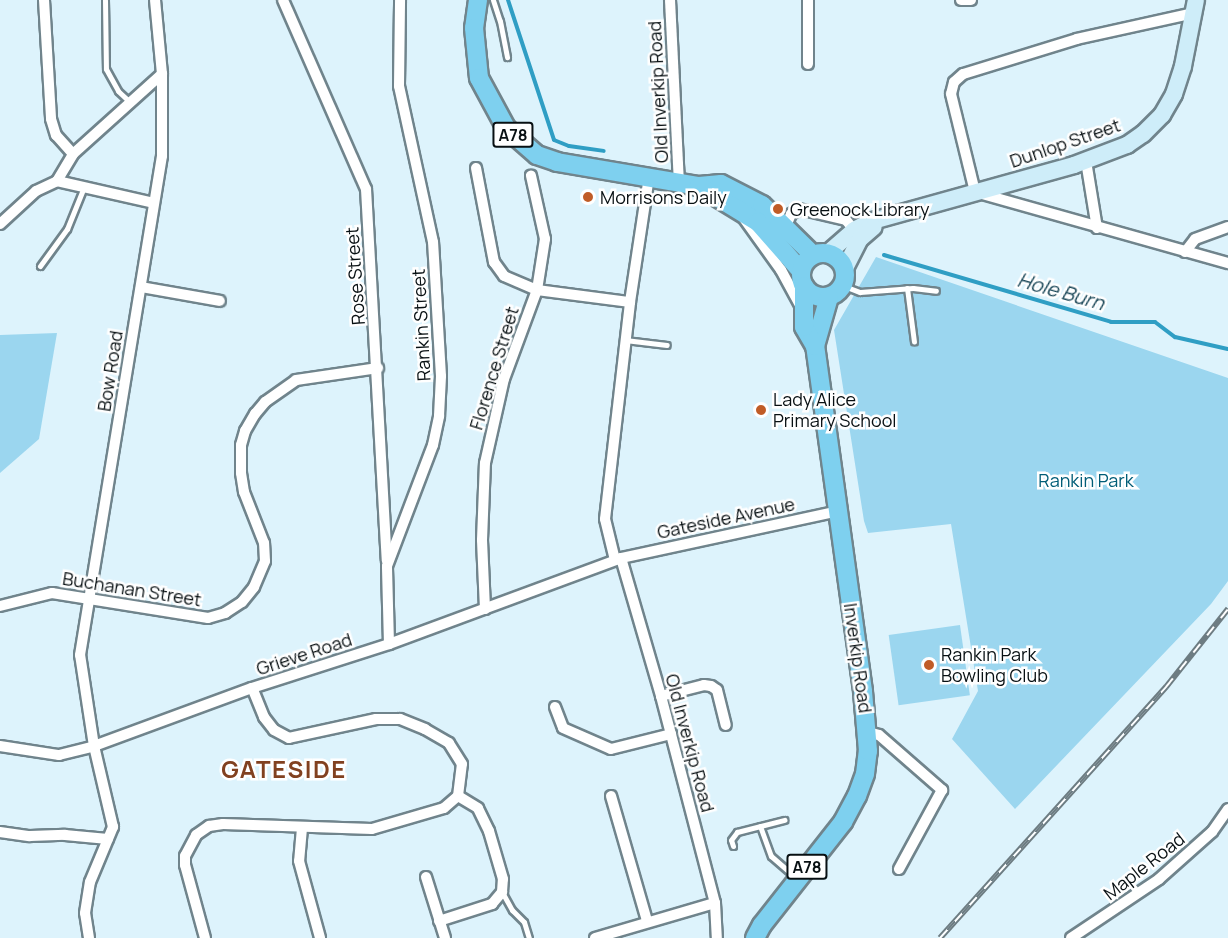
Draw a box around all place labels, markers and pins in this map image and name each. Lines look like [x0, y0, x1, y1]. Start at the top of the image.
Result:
place label: Morrisons Daily [600, 186, 727, 208]
marker: Morrisons Daily [581, 190, 595, 204]
place label: Greenock Library [790, 198, 930, 220]
marker: Greenock Library [771, 202, 785, 216]
place label: Lady Alice Primary School [773, 389, 897, 432]
marker: Lady Alice Primary School [754, 403, 768, 417]
place label: Rankin Park Bowling Club [941, 644, 1048, 686]
marker: Rankin Park Bowling Club [922, 658, 936, 672]

